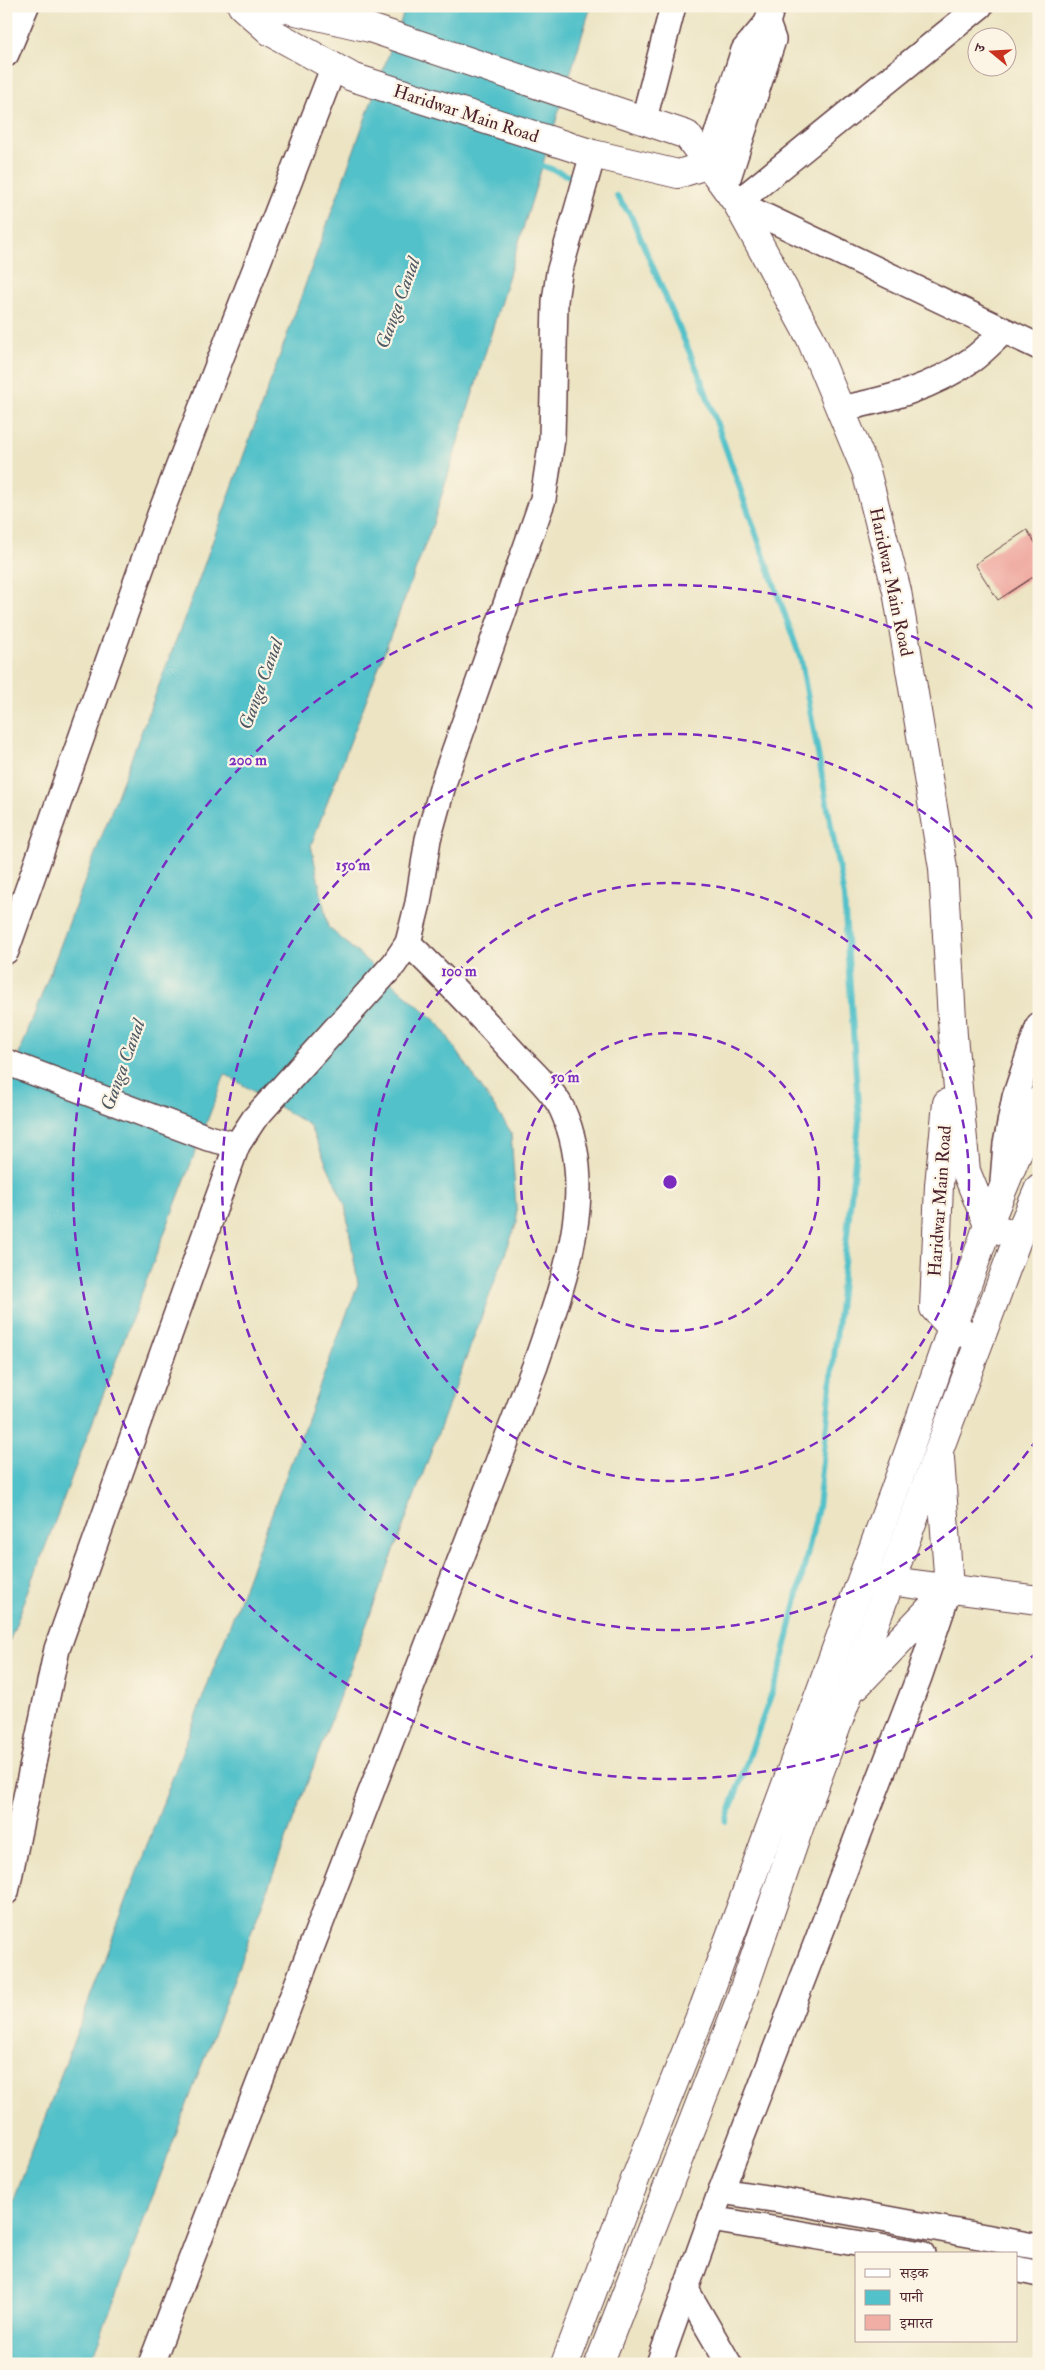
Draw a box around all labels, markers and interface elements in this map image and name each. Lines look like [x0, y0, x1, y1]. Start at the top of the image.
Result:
north arrow [968, 28, 1018, 78]
text: उ [971, 41, 990, 55]
street label: Haridwar Main Road [390, 80, 542, 148]
water label: Ganga Canal [370, 253, 426, 352]
street label: Haridwar Main Road [864, 506, 918, 659]
water label: Ganga Canal [233, 634, 289, 733]
text: 200 m [229, 751, 267, 770]
text: 150 m [336, 856, 370, 875]
text: 100 m [441, 962, 477, 981]
water label: Ganga Canal [95, 1015, 151, 1114]
text: 50 m [551, 1068, 580, 1087]
street label: Haridwar Main Road [923, 1125, 957, 1277]
centre of rings [661, 1173, 679, 1191]
legend [855, 2252, 1018, 2342]
text: सड़क [899, 2264, 929, 2283]
text: पानी [899, 2288, 924, 2307]
text: इमारत [899, 2314, 934, 2333]

